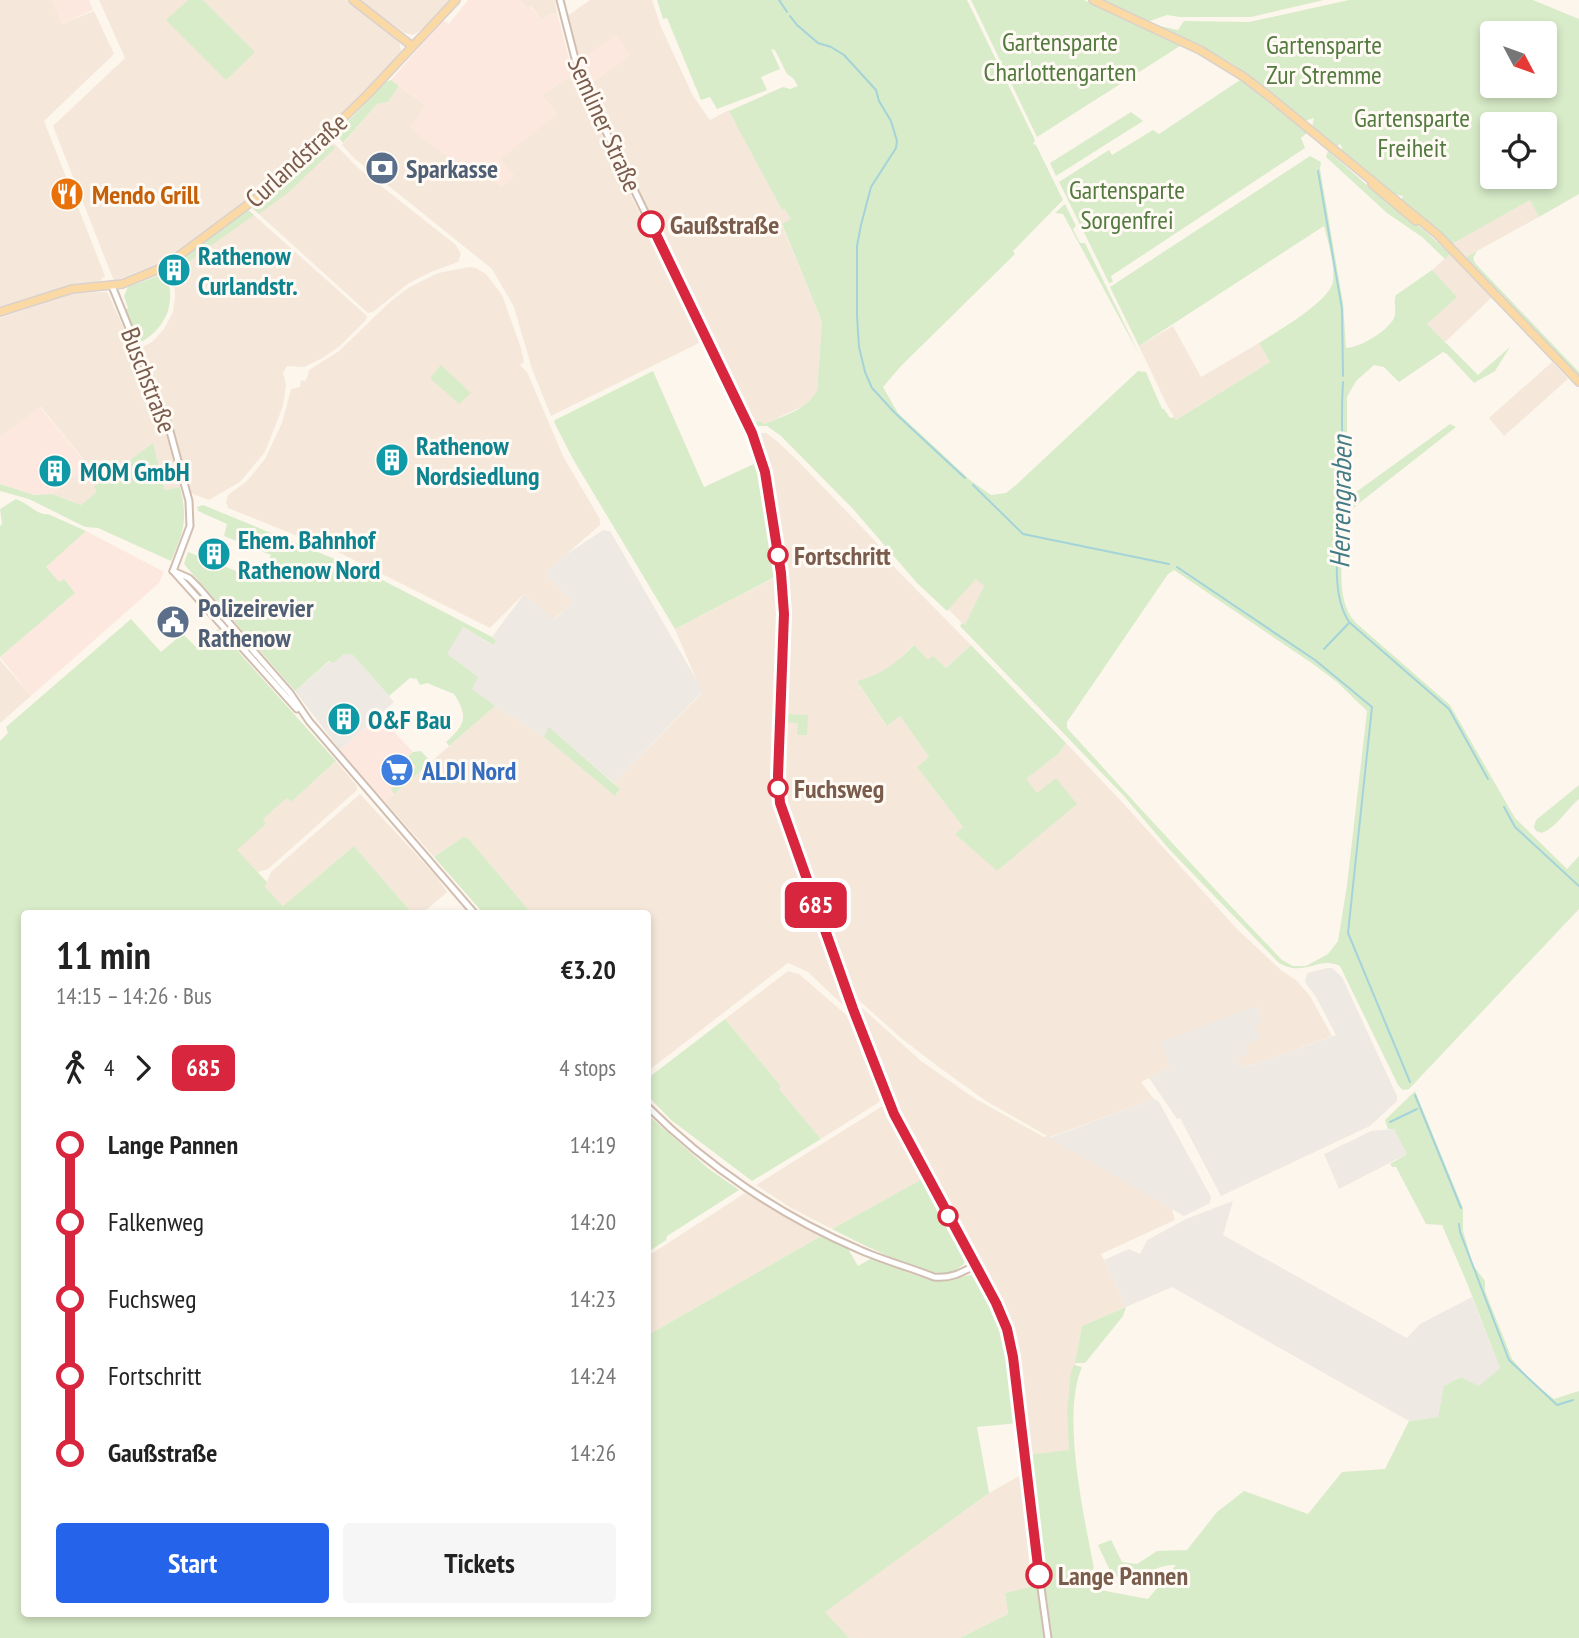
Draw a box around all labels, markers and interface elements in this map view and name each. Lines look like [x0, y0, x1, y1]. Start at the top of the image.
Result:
north arrow [1480, 21, 1558, 98]
map controls [1480, 21, 1557, 189]
park label: Gartensparte Charlottengarten [984, 25, 1136, 88]
park label: Gartensparte Zur Stremme [1266, 28, 1382, 91]
street label: Semliner Straße [561, 51, 649, 197]
park label: Gartensparte Freiheit [1354, 101, 1470, 164]
street label: Curlandstraße [238, 106, 354, 214]
button: locate [1480, 112, 1557, 189]
bank icon: Sparkasse [363, 149, 401, 187]
place label: Sparkasse [406, 152, 498, 185]
park label: Gartensparte Sorgenfrei [1069, 173, 1185, 236]
restaurant icon: Mendo Grill [48, 175, 86, 213]
place label: Mendo Grill [92, 178, 200, 211]
place label: Gaußstraße [670, 208, 779, 241]
marker: Gaußstraße [638, 211, 664, 237]
place label: Rathenow Curlandstr. [198, 239, 298, 302]
building icon: Rathenow Curlandstr. [155, 251, 193, 289]
street label: Buschstraße [114, 323, 184, 437]
place label: Rathenow Nordsiedlung [416, 429, 540, 492]
water label: Herrengraben [1320, 434, 1360, 569]
building icon: Rathenow Nordsiedlung [373, 441, 411, 479]
building icon: MOM GmbH [36, 452, 74, 490]
place label: MOM GmbH [80, 455, 190, 488]
place label: Ehem. Bahnhof Rathenow Nord [238, 523, 380, 586]
building icon: Ehem. Bahnhof Rathenow Nord [195, 535, 233, 573]
place label: Fortschritt [794, 539, 891, 572]
marker: Fortschritt [768, 545, 788, 565]
place label: Polizeirevier Rathenow [198, 591, 314, 654]
public building icon: Polizeirevier Rathenow [154, 603, 192, 641]
building icon: O&F Bau [325, 700, 363, 738]
place label: O&F Bau [368, 703, 451, 736]
supermarket icon: ALDI Nord [378, 751, 416, 789]
place label: ALDI Nord [421, 754, 516, 787]
place label: Fuchsweg [794, 772, 884, 805]
marker: Fuchsweg [768, 778, 788, 798]
line badge: 685 [776, 882, 856, 928]
text: 685 [799, 889, 833, 920]
text: 11 min [56, 930, 151, 979]
text: €3.20 [561, 953, 616, 986]
text: 14:15 – 14:26 · Bus [56, 981, 212, 1010]
icon: walk [56, 1049, 94, 1087]
icon: forward [124, 1049, 162, 1087]
text: 685 [186, 1052, 221, 1083]
text: 4 [104, 1053, 114, 1082]
text: 4 stops [559, 1053, 616, 1082]
text: Lange Pannen [108, 1128, 238, 1161]
text: 14:19 [570, 1130, 616, 1159]
text: Falkenweg [108, 1205, 204, 1238]
unlabelled marker [938, 1206, 958, 1226]
text: 14:20 [570, 1207, 616, 1236]
text: Fuchsweg [108, 1282, 196, 1315]
text: 14:23 [570, 1284, 616, 1313]
text: Fortschritt [108, 1359, 201, 1392]
text: 14:24 [570, 1361, 616, 1390]
text: Gaußstraße [108, 1436, 217, 1469]
text: 14:26 [570, 1438, 616, 1467]
button: Start [56, 1523, 329, 1603]
button: Tickets [343, 1523, 616, 1603]
place label: Lange Pannen [1058, 1559, 1188, 1592]
marker: Lange Pannen [1026, 1562, 1052, 1588]

